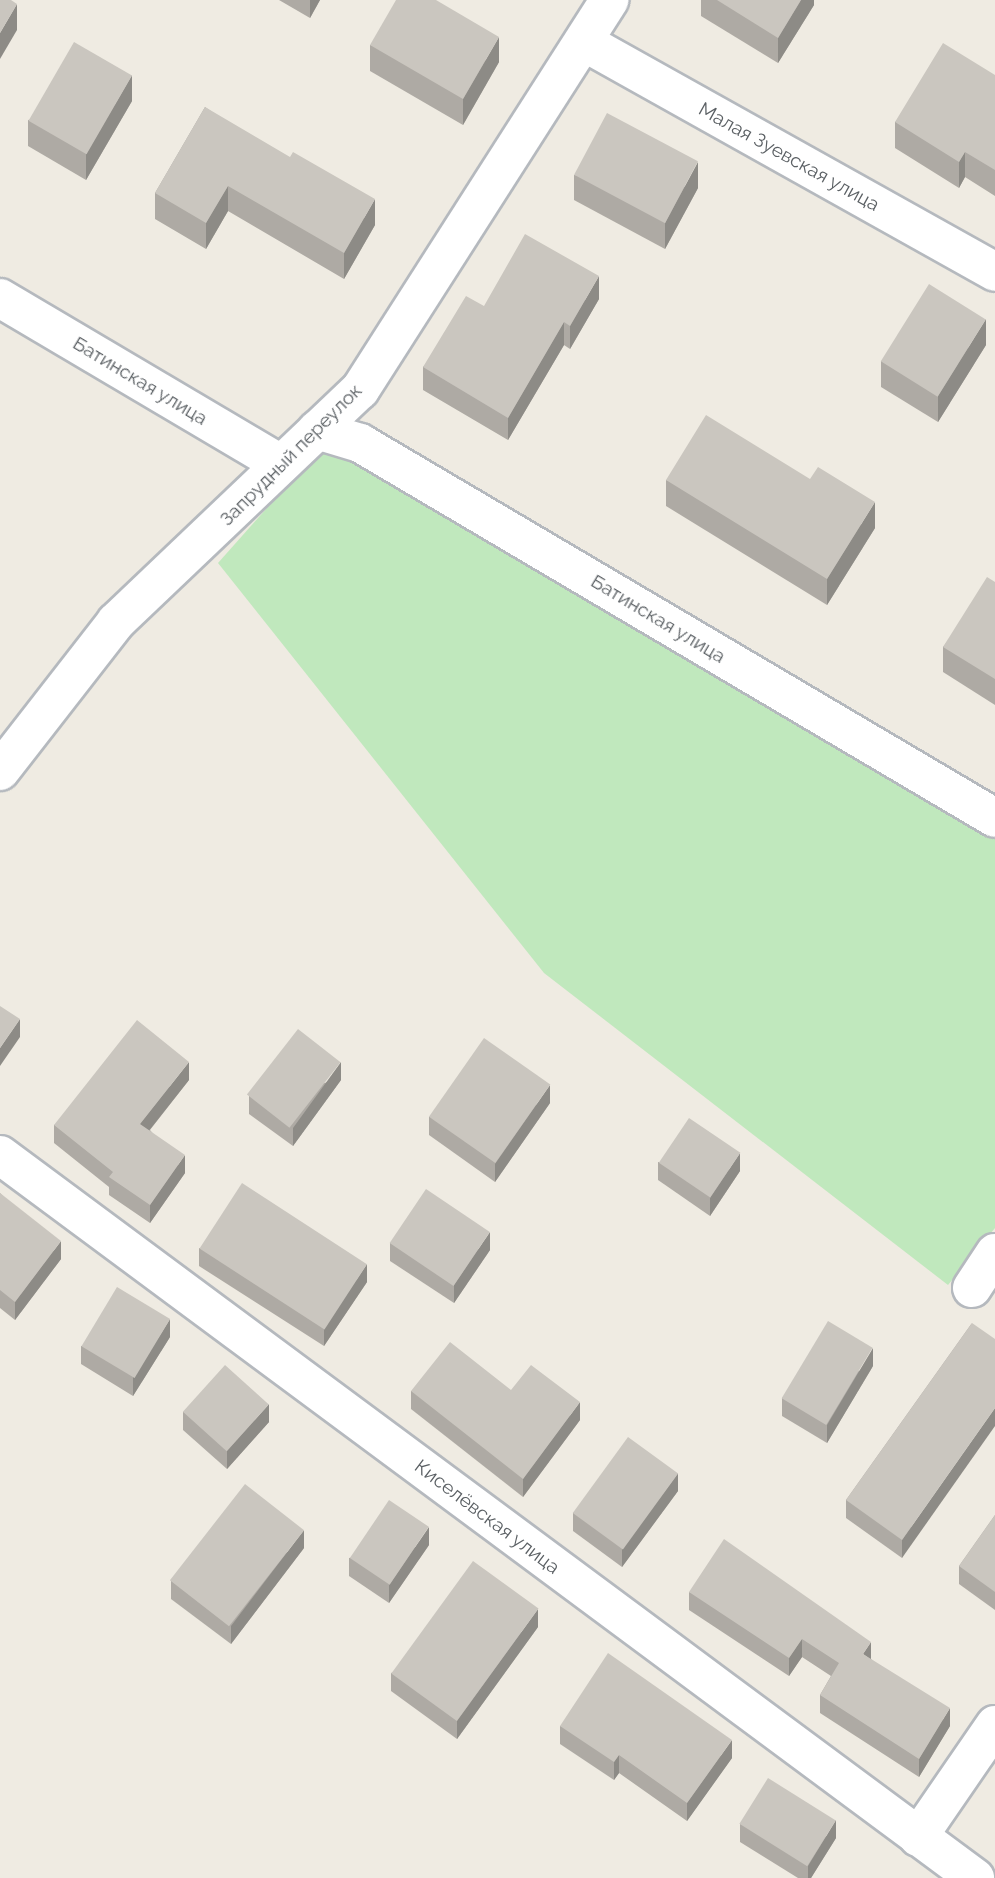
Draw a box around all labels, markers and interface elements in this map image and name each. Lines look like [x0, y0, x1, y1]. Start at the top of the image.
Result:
street label: Малая Зуевская улица [694, 98, 884, 216]
street label: Батинская улица [69, 332, 211, 430]
street label: Запрудный переулок [215, 379, 367, 531]
street label: Батинская улица [587, 570, 729, 668]
street label: Киселёвская улица [410, 1455, 564, 1579]

